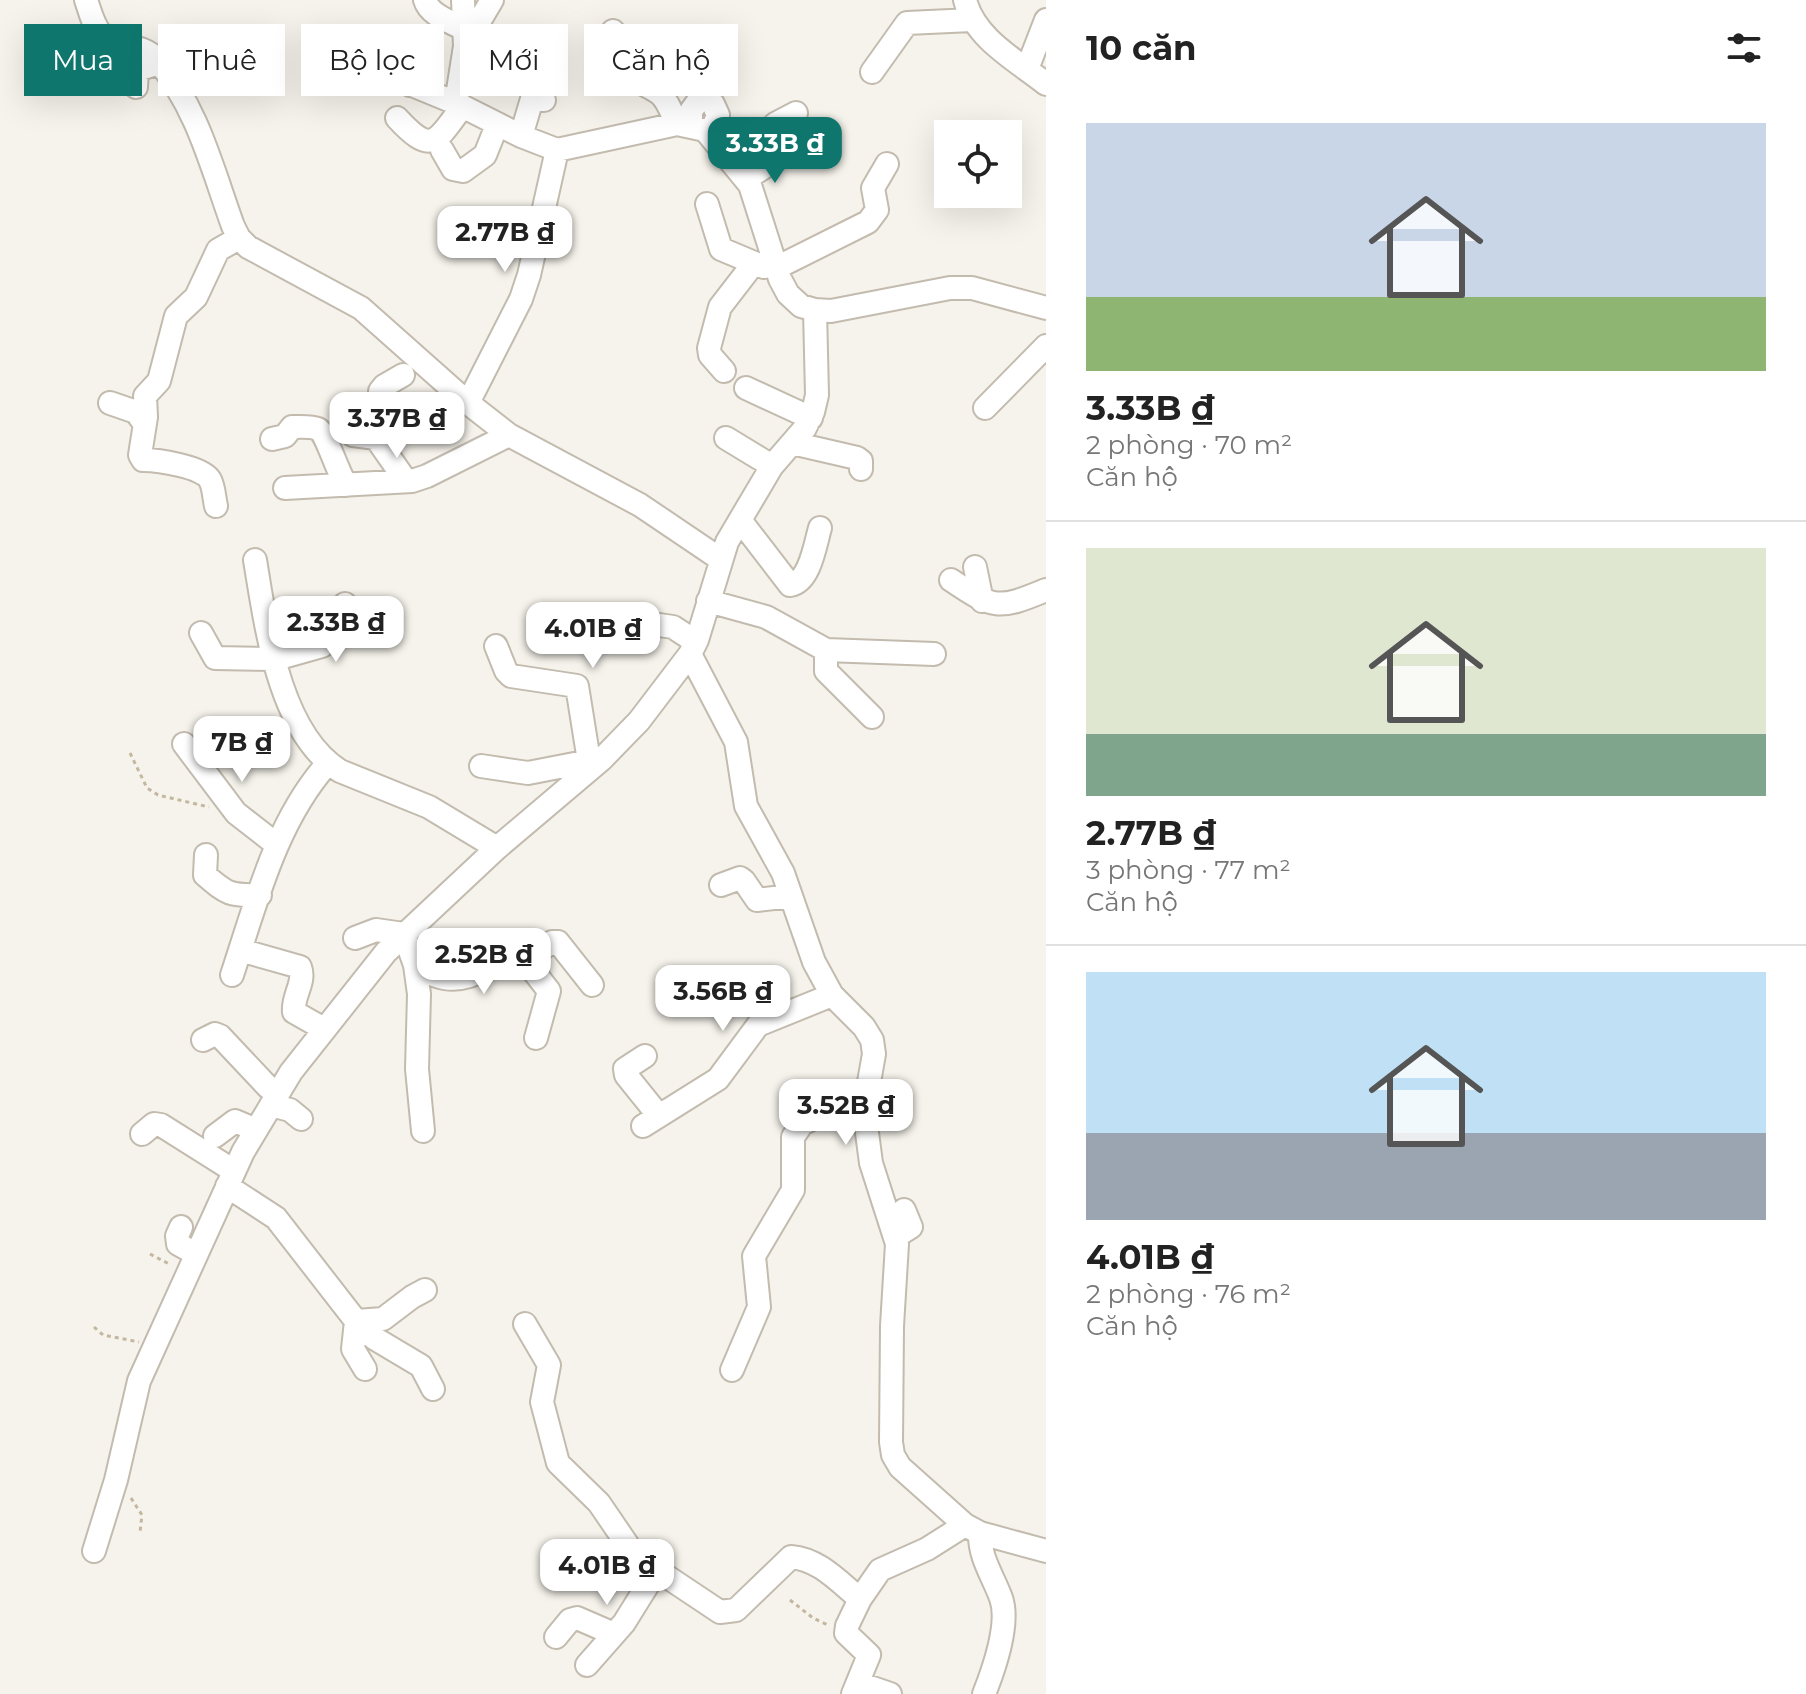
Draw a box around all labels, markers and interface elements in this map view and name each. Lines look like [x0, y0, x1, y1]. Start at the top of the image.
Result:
chip: Mua [24, 24, 142, 96]
chip: Thuê [158, 24, 285, 96]
chip: Bộ lọc [301, 24, 444, 96]
chip: Mới [460, 24, 568, 96]
chip: Căn hộ [584, 24, 738, 96]
icon: filters [1722, 26, 1766, 70]
text: 10 căn [1086, 27, 1197, 69]
pin: 3.33B ₫ [701, 117, 849, 185]
map controls [934, 120, 1022, 208]
button: locate [934, 120, 1022, 208]
text: 3.33B ₫ [726, 127, 824, 159]
icon: home [1354, 175, 1498, 319]
pin: 2.77B ₫ [431, 206, 579, 274]
text: 2.77B ₫ [455, 216, 555, 248]
text: 3.33B ₫ [1086, 387, 1215, 429]
pin: 3.37B ₫ [323, 392, 471, 460]
text: 3.37B ₫ [348, 402, 447, 434]
text: 2 phòng · 70 m² [1086, 429, 1292, 461]
text: Căn hộ [1086, 461, 1178, 493]
pin: 2.33B ₫ [262, 596, 410, 664]
icon: home [1354, 600, 1498, 744]
pin: 4.01B ₫ [519, 602, 667, 670]
text: 2.33B ₫ [287, 606, 385, 638]
text: 4.01B ₫ [544, 612, 642, 644]
pin: 7B ₫ [195, 716, 289, 784]
text: 7B ₫ [211, 726, 273, 758]
text: 2.77B ₫ [1086, 812, 1216, 854]
text: 3 phòng · 77 m² [1086, 854, 1291, 886]
text: Căn hộ [1086, 886, 1178, 918]
pin: 2.52B ₫ [410, 928, 558, 996]
text: 2.52B ₫ [435, 938, 533, 970]
pin: 3.56B ₫ [649, 965, 797, 1033]
text: 3.56B ₫ [673, 975, 773, 1007]
icon: home [1354, 1024, 1498, 1168]
pin: 3.52B ₫ [772, 1079, 920, 1147]
text: 3.52B ₫ [797, 1089, 895, 1121]
text: 4.01B ₫ [1086, 1236, 1214, 1278]
text: 2 phòng · 76 m² [1086, 1278, 1291, 1310]
text: Căn hộ [1086, 1310, 1178, 1342]
pin: 4.01B ₫ [533, 1539, 681, 1607]
text: 4.01B ₫ [558, 1549, 656, 1581]

